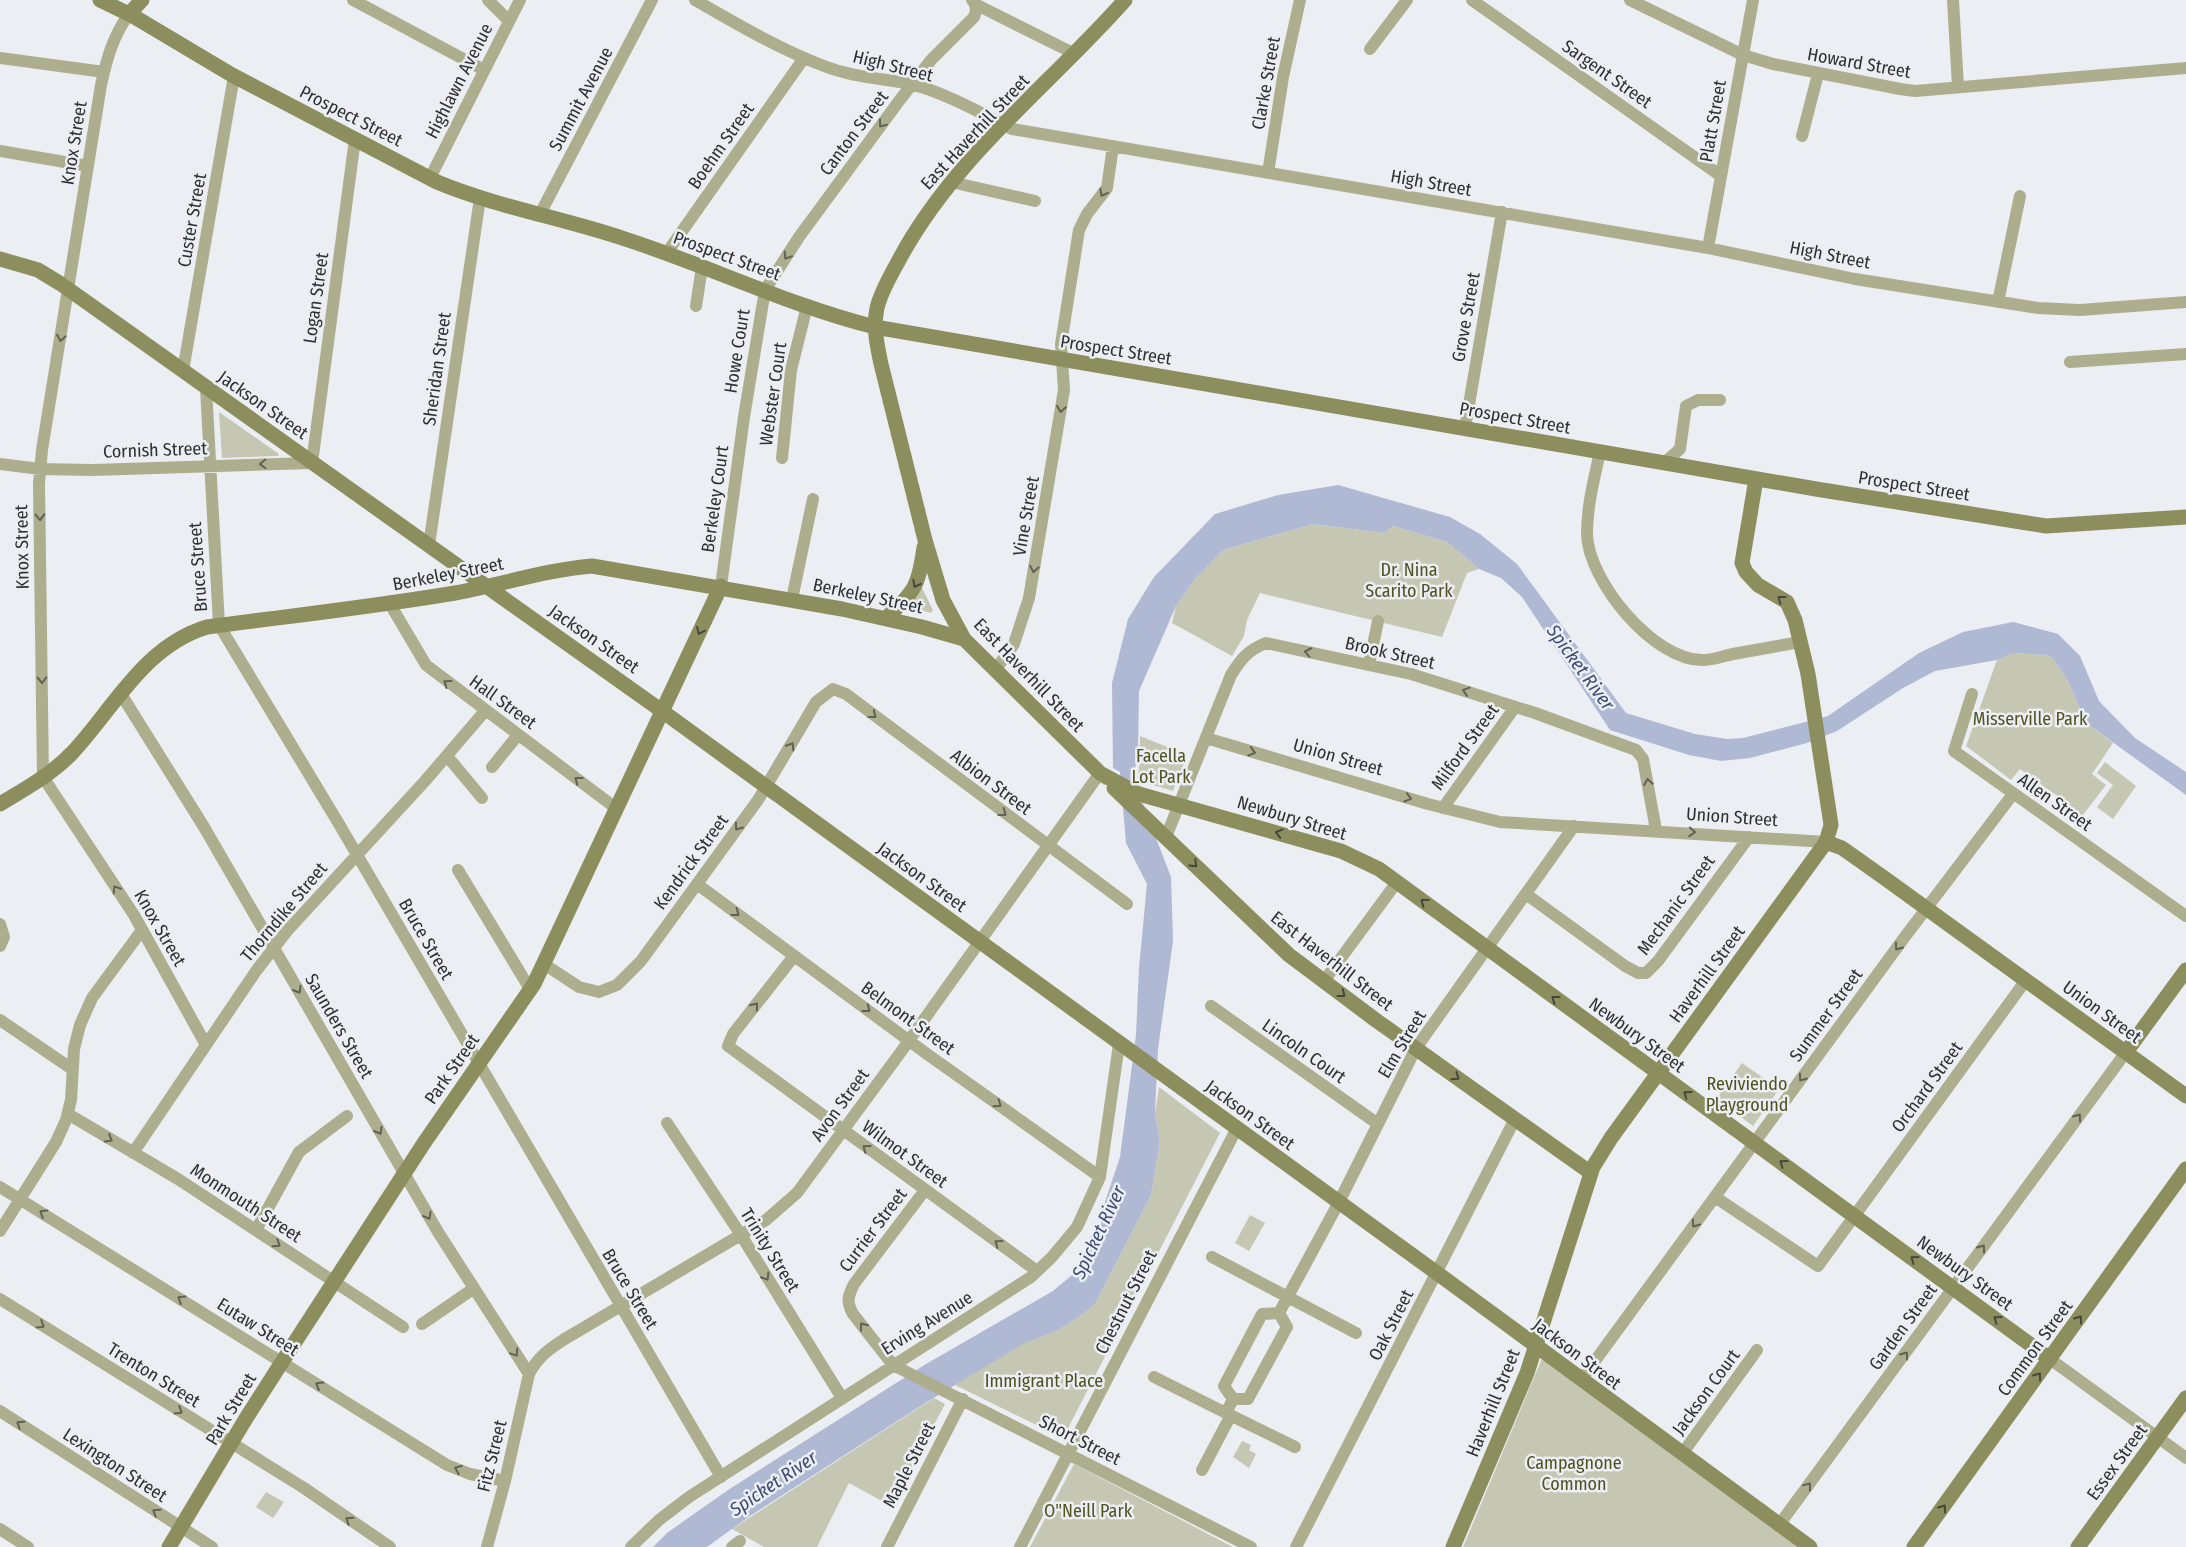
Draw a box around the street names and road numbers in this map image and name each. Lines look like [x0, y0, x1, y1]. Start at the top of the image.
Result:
street label: Highlawn Avenue [421, 20, 498, 142]
street label: Clarke Street [1247, 35, 1285, 131]
street label: Sargent Street [1558, 35, 1656, 113]
street label: Summit Avenue [544, 43, 618, 155]
street label: Howard Street [1806, 43, 1913, 83]
street label: High Street [851, 45, 935, 87]
street label: East Haverhill Street [916, 70, 1034, 194]
street label: Platt Street [1695, 78, 1731, 164]
street label: Prospect Street [296, 81, 406, 151]
street label: Canton Street [815, 86, 893, 180]
street label: Knox Street [57, 99, 92, 187]
street label: Boehm Street [683, 99, 759, 193]
street label: High Street [1389, 165, 1473, 201]
street label: Custer Street [173, 171, 211, 269]
street label: Prospect Street [670, 226, 784, 286]
street label: High Street [1788, 236, 1872, 274]
street label: Logan Street [299, 251, 333, 345]
street label: Grove Street [1447, 270, 1485, 364]
street label: Howe Court [719, 307, 755, 395]
street label: Sheridan Street [418, 311, 456, 427]
street label: Prospect Street [1059, 330, 1173, 370]
street label: Webster Court [755, 341, 791, 447]
street label: Jackson Street [214, 366, 312, 444]
street label: Prospect Street [1458, 397, 1572, 439]
street label: Cornish Street [103, 437, 208, 463]
street label: Berkeley Court [697, 444, 733, 554]
street label: Prospect Street [1857, 466, 1971, 506]
street label: Vine Street [1008, 474, 1044, 558]
street label: Knox Street [10, 504, 34, 590]
street label: Bruce Street [184, 521, 212, 613]
street label: Berkeley Street [391, 552, 505, 595]
street label: Berkeley Street [811, 574, 925, 618]
street label: Jackson Street [545, 600, 643, 678]
street label: East Haverhill Street [969, 614, 1089, 736]
street label: Brook Street [1343, 632, 1437, 674]
street label: Hall Street [465, 670, 541, 734]
street label: Milford Street [1426, 700, 1504, 794]
street label: Union Street [1291, 734, 1385, 780]
street label: Albion Street [946, 744, 1036, 820]
street label: Allen Street [2014, 768, 2097, 836]
street label: Newbury Street [1235, 791, 1350, 845]
street label: Union Street [1685, 803, 1779, 831]
street label: Kendrick Street [649, 810, 733, 914]
street label: Jackson Street [873, 837, 971, 917]
street label: Mechanic Street [1632, 851, 1720, 959]
street label: Thorndike Street [236, 858, 332, 966]
street label: Knox Street [129, 886, 191, 970]
street label: Bruce Street [394, 894, 458, 984]
street label: East Haverhill Street [1266, 906, 1398, 1016]
street label: Haverhill Street [1664, 921, 1750, 1027]
street label: Summer Street [1785, 964, 1867, 1066]
street label: Saunders Street [300, 970, 378, 1082]
street label: Union Street [2058, 976, 2146, 1048]
street label: Belmont Street [857, 977, 959, 1059]
street label: Newbury Street [1585, 993, 1689, 1077]
street label: Elm Street [1373, 1006, 1431, 1082]
street label: Lincoln Court [1258, 1014, 1350, 1088]
street label: Park Street [420, 1030, 484, 1108]
street label: Orchard Street [1887, 1037, 1967, 1137]
street label: Avon Street [806, 1064, 874, 1146]
street label: Jackson Street [1201, 1075, 1299, 1155]
street label: Wilmot Street [858, 1116, 952, 1192]
street label: Monmouth Street [186, 1159, 306, 1247]
street label: Currier Street [834, 1184, 912, 1276]
street label: Trinity Street [736, 1204, 805, 1296]
street label: Newbury Street [1913, 1231, 2017, 1315]
street label: Bruce Street [597, 1245, 663, 1333]
street label: Chestnut Street [1090, 1246, 1162, 1358]
street label: Garden Street [1864, 1279, 1942, 1374]
street label: Erving Avenue [877, 1286, 977, 1360]
street label: Oak Street [1364, 1286, 1418, 1364]
street label: Eutaw Street [213, 1293, 303, 1361]
street label: Common Street [1993, 1296, 2077, 1400]
street label: Jackson Street [1529, 1314, 1626, 1394]
street label: Trenton Street [104, 1338, 204, 1412]
street label: Jackson Court [1668, 1345, 1744, 1439]
street label: Haverhill Street [1461, 1346, 1525, 1460]
street label: Park Street [201, 1369, 261, 1449]
street label: Short Street [1036, 1410, 1125, 1470]
street label: Fitz Street [472, 1418, 512, 1494]
street label: Maple Street [878, 1418, 940, 1512]
street label: Essex Street [2082, 1420, 2152, 1504]
street label: Lexington Street [59, 1423, 171, 1507]

